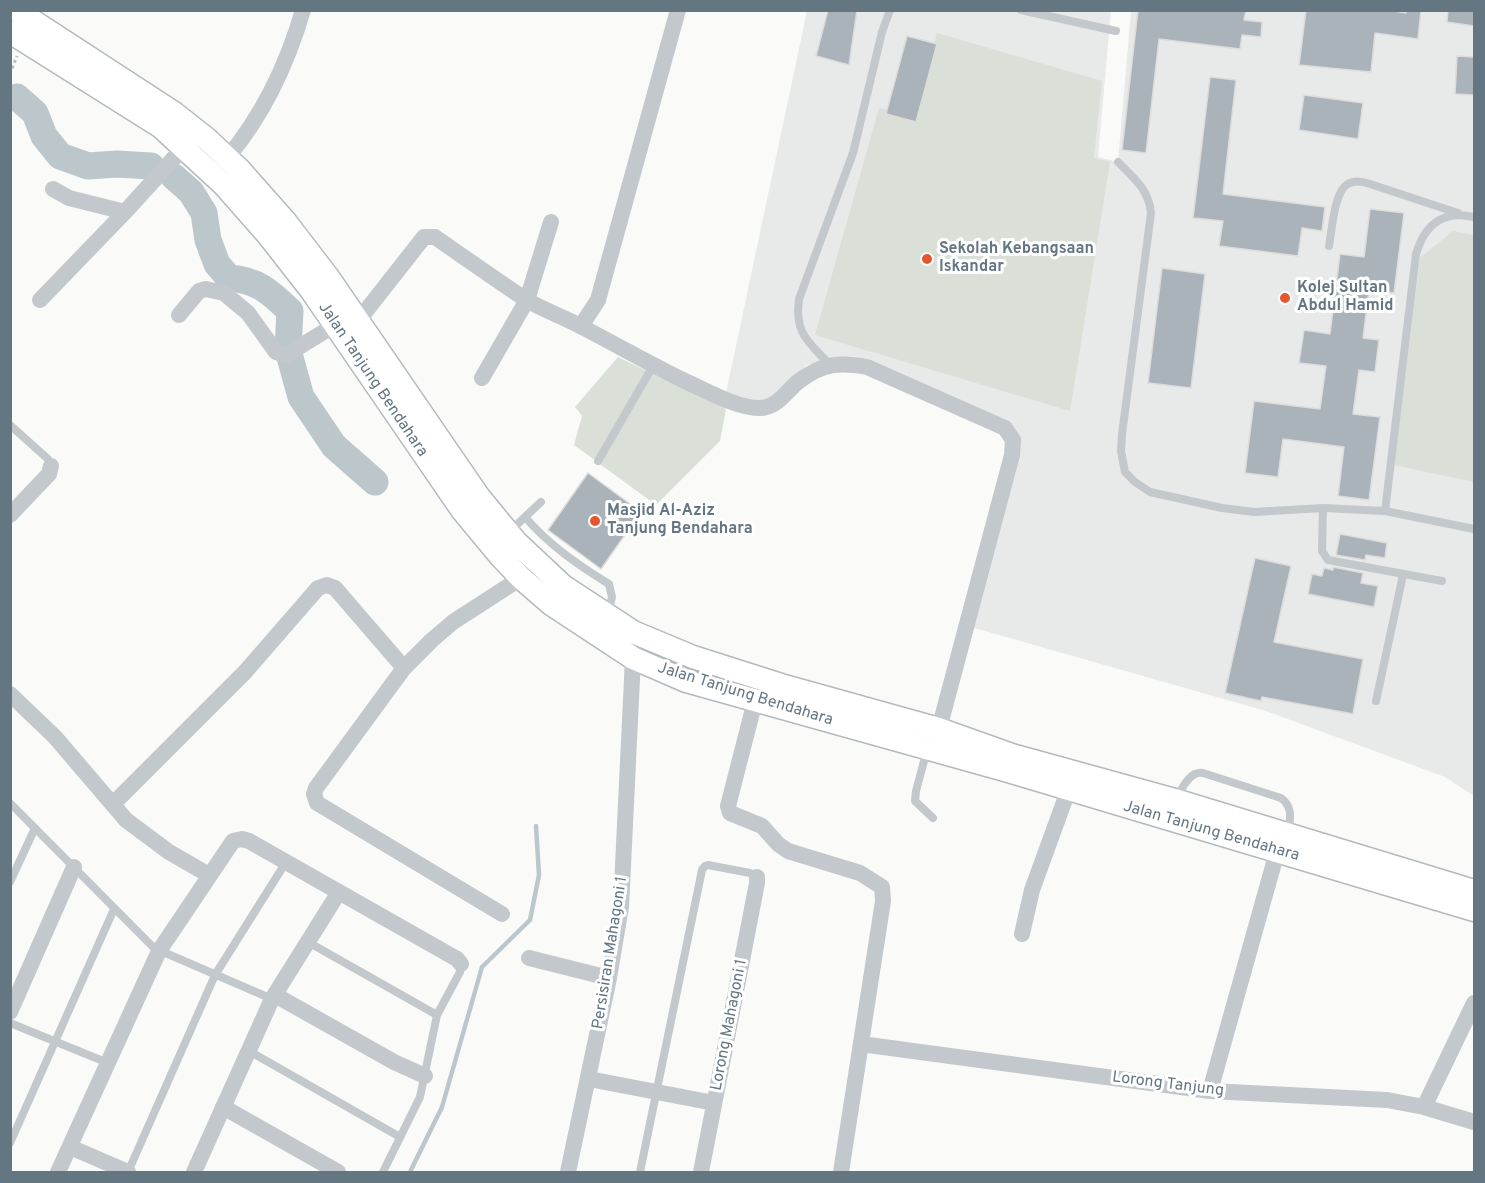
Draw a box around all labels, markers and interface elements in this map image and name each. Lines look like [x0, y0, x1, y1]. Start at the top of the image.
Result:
place label: Sekolah Kebangsaan Iskandar [939, 240, 1094, 278]
marker: Sekolah Kebangsaan Iskandar [920, 252, 934, 266]
place label: Kolej Sultan Abdul Hamid [1297, 279, 1393, 317]
marker: Kolej Sultan Abdul Hamid [1278, 291, 1292, 305]
street label: Jalan Tanjung Bendahara [313, 299, 431, 461]
place label: Masjid Al-Aziz Tanjung Bendahara [607, 502, 753, 540]
marker: Masjid Al-Aziz Tanjung Bendahara [588, 514, 602, 528]
street label: Jalan Tanjung Bendahara [655, 659, 835, 731]
street label: Jalan Tanjung Bendahara [1121, 798, 1301, 866]
street label: Persisiran Mahagoni 1 [589, 875, 633, 1031]
street label: Lorong Mahagoni 1 [708, 958, 752, 1092]
street label: Lorong Tanjung [1111, 1069, 1225, 1101]

